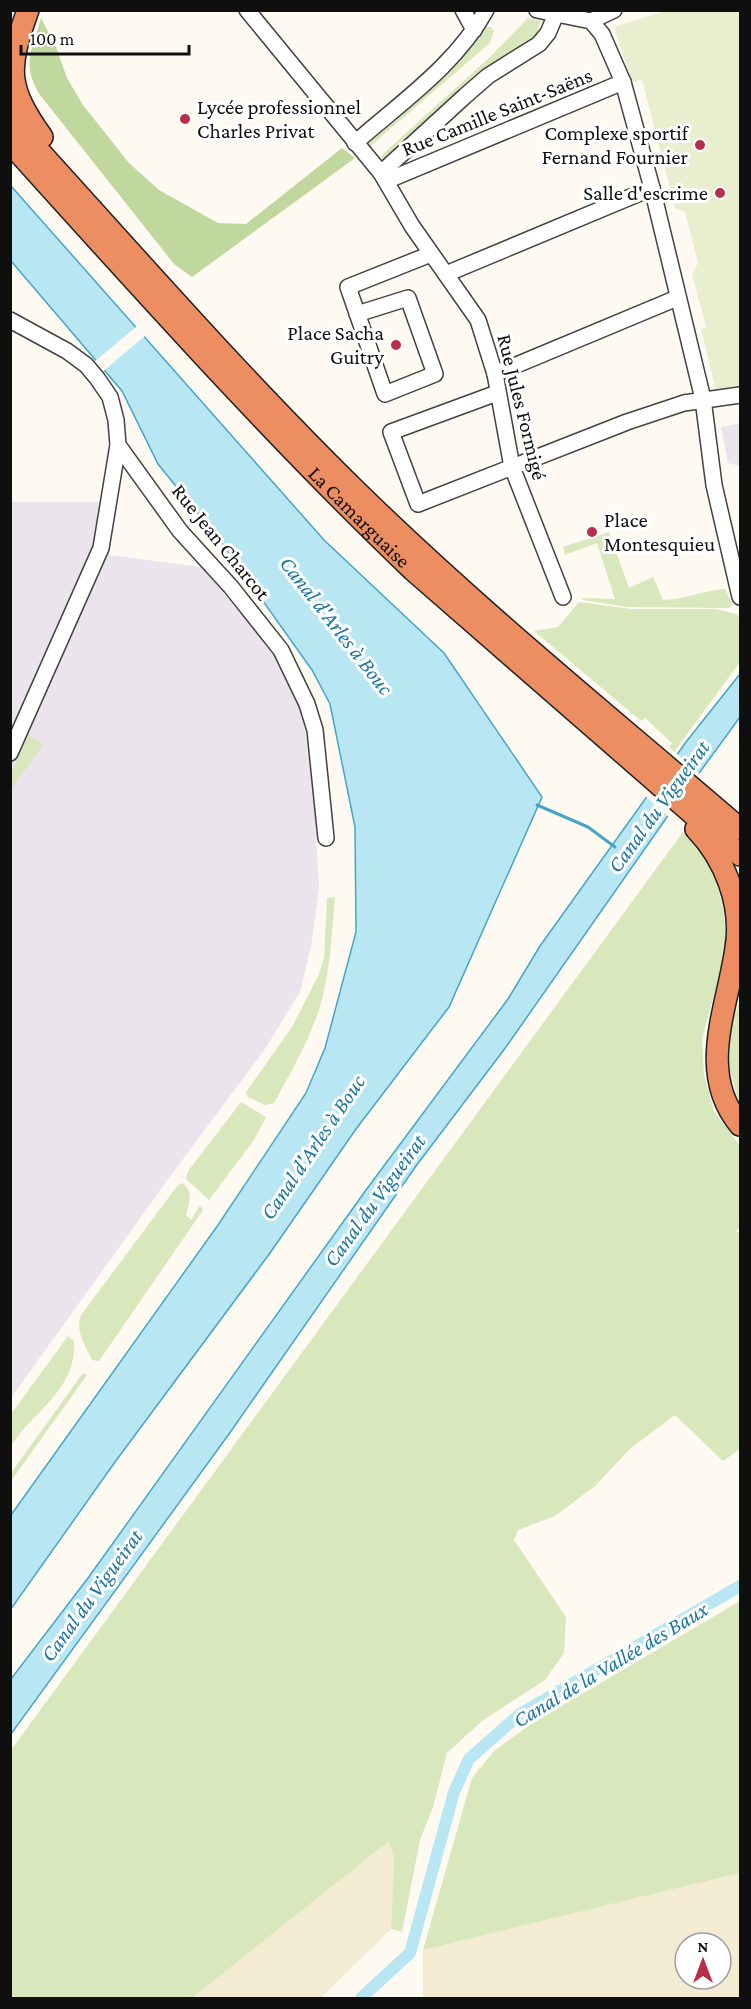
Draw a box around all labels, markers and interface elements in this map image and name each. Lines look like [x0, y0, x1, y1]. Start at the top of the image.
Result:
scale bar [21, 18, 189, 56]
text: 100 m [30, 29, 75, 49]
street label: Rue Camille Saint-Saëns [398, 63, 596, 161]
place label: Lycée professionnel Charles Privat [197, 95, 361, 143]
marker: Lycée professionnel Charles Privat [178, 112, 192, 126]
place label: Complexe sportif Fernand Fournier [542, 121, 690, 169]
marker: Complexe sportif Fernand Fournier [693, 138, 707, 152]
place label: Salle d'escrime [583, 181, 708, 205]
marker: Salle d'escrime [713, 186, 727, 200]
place label: Place Sacha Guitry [287, 321, 384, 369]
street label: Rue Jules Formigé [492, 332, 552, 482]
marker: Place Sacha Guitry [389, 338, 403, 352]
street label: La Camarguaise [303, 461, 415, 573]
street label: Rue Jean Charcot [167, 479, 276, 606]
place label: Place Montesquieu [604, 508, 715, 556]
marker: Place Montesquieu [585, 525, 599, 539]
water label: Canal d'Arles à Bouc [275, 551, 399, 700]
water label: Canal du Vigueirat [602, 735, 715, 877]
water label: Canal d'Arles à Bouc [255, 1070, 370, 1224]
water label: Canal du Vigueirat [318, 1129, 431, 1271]
water label: Canal du Vigueirat [35, 1524, 148, 1666]
water label: Canal de la Vallée des Baux [508, 1596, 713, 1733]
north arrow [673, 1931, 733, 1991]
text: N [698, 1938, 709, 1955]

